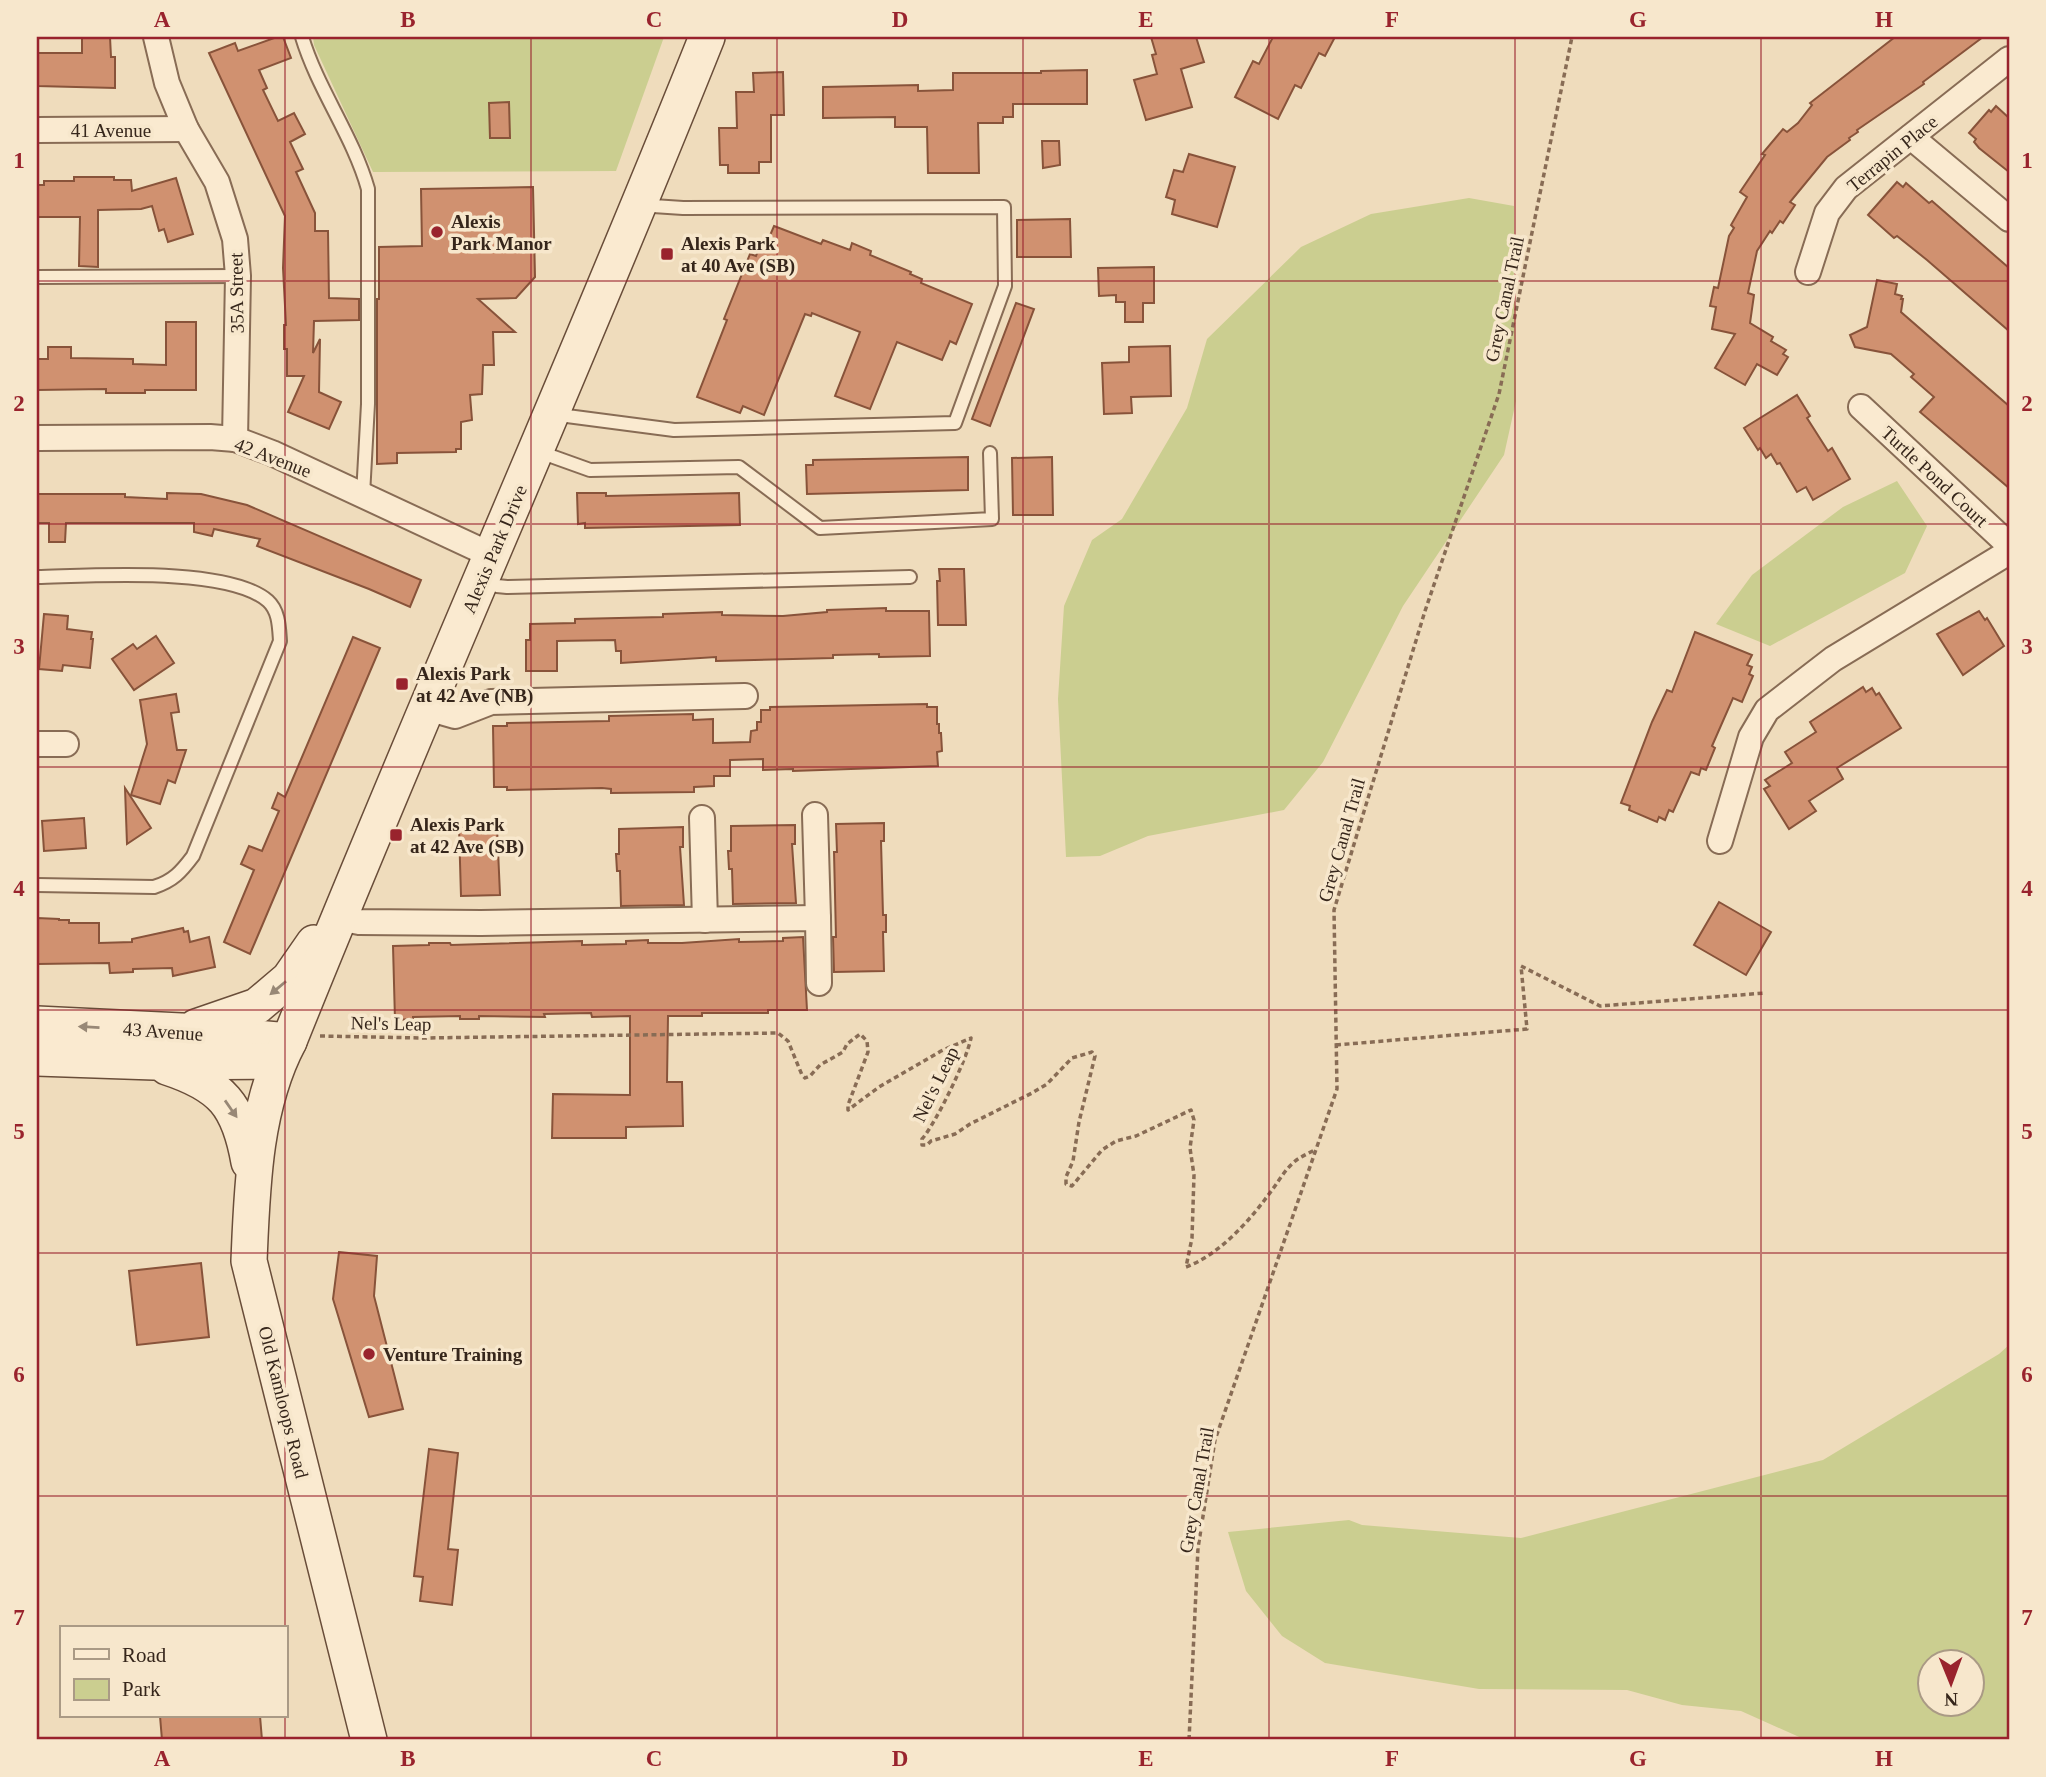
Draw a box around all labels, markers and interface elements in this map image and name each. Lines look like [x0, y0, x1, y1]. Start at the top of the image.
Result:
text: A [154, 7, 171, 32]
text: B [400, 7, 416, 32]
text: C [646, 7, 662, 32]
text: D [892, 7, 908, 32]
text: E [1138, 7, 1154, 32]
text: F [1385, 7, 1399, 32]
text: G [1629, 7, 1647, 32]
text: H [1875, 7, 1893, 32]
street label: Terrapin Place [1843, 111, 1942, 196]
street label: 41 Avenue [71, 120, 151, 141]
text: 1 [13, 148, 25, 173]
text: 1 [2021, 148, 2033, 173]
place label: Alexis Park Manor [451, 211, 552, 254]
marker: Alexis Park Manor [429, 224, 445, 240]
place label: Alexis Park at 40 Ave (SB) [681, 233, 795, 277]
street label: Grey Canal Trail [1481, 234, 1528, 364]
marker: Alexis Park at 40 Ave (SB) [659, 246, 675, 262]
street label: 35A Street [225, 252, 248, 334]
text: 2 [13, 391, 25, 416]
text: 2 [2021, 391, 2033, 416]
street label: Turtle Pond Court [1877, 422, 1993, 531]
street label: 42 Avenue [232, 433, 314, 482]
street label: Alexis Park Drive [458, 482, 531, 616]
text: 3 [13, 634, 25, 659]
text: 3 [2021, 634, 2033, 659]
place label: Alexis Park at 42 Ave (NB) [416, 663, 533, 707]
marker: Alexis Park at 42 Ave (NB) [394, 676, 410, 692]
street label: Grey Canal Trail [1314, 776, 1369, 904]
place label: Alexis Park at 42 Ave (SB) [410, 814, 524, 858]
marker: Alexis Park at 42 Ave (SB) [388, 827, 404, 843]
text: 4 [13, 876, 25, 901]
text: 4 [2021, 876, 2033, 901]
one-way arrow [270, 980, 287, 995]
street label: Nel's Leap [350, 1012, 432, 1035]
street label: 43 Avenue [122, 1018, 204, 1045]
one-way arrow [77, 1021, 99, 1032]
street label: Nel's Leap [908, 1043, 963, 1125]
one-way arrow [224, 1100, 238, 1118]
text: 5 [13, 1119, 25, 1144]
text: 5 [2021, 1119, 2033, 1144]
street label: Old Kamloops Road [254, 1324, 313, 1481]
place label: Venture Training [383, 1344, 523, 1365]
marker: Venture Training [361, 1346, 377, 1362]
text: 6 [13, 1362, 25, 1387]
text: 6 [2021, 1362, 2033, 1387]
street label: Grey Canal Trail [1175, 1425, 1218, 1555]
text: 7 [13, 1605, 25, 1630]
text: 7 [2021, 1605, 2033, 1630]
legend [60, 1626, 287, 1718]
text: Road [122, 1643, 167, 1667]
north arrow [1916, 1648, 1986, 1718]
text: Park [122, 1677, 161, 1701]
text: N [1944, 1689, 1958, 1710]
text: A [154, 1746, 171, 1771]
text: B [400, 1746, 416, 1771]
text: C [646, 1746, 662, 1771]
text: D [892, 1746, 908, 1771]
text: E [1138, 1746, 1154, 1771]
text: F [1385, 1746, 1399, 1771]
text: G [1629, 1746, 1647, 1771]
text: H [1875, 1746, 1893, 1771]

